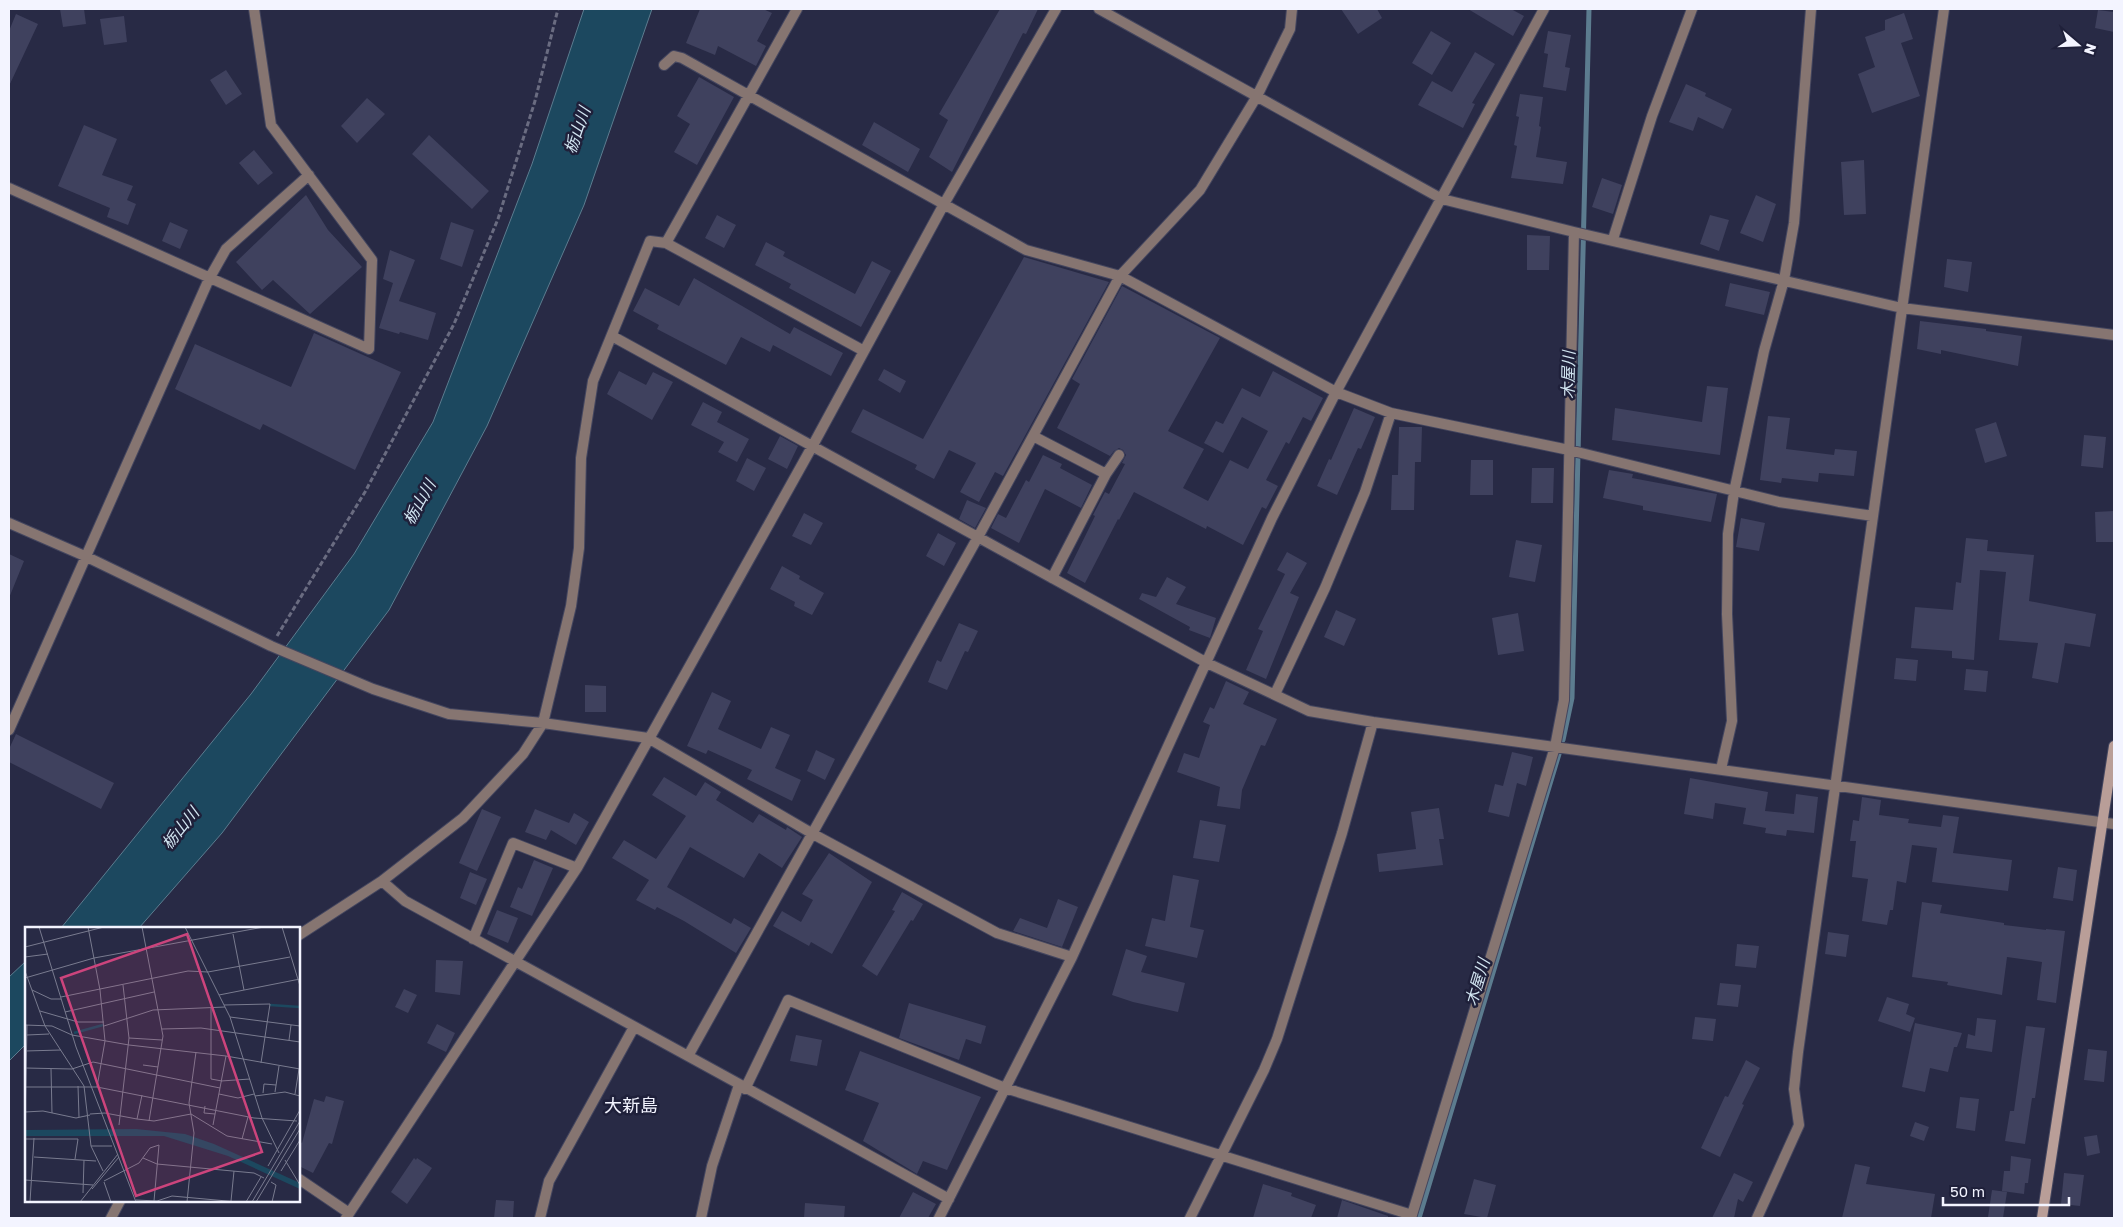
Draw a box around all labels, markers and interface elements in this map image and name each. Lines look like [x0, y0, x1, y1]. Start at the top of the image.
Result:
north arrow [2053, 20, 2103, 70]
text: N [2081, 42, 2101, 57]
water label: 栃山川 [560, 102, 595, 156]
water label: 木屋川 [1558, 349, 1578, 399]
water label: 栃山川 [399, 474, 440, 528]
water label: 栃山川 [157, 802, 204, 853]
inset map [25, 927, 300, 1202]
water label: 木屋川 [1460, 954, 1494, 1008]
district label: 大新島 [604, 1094, 658, 1116]
scale bar [1943, 1174, 2069, 1206]
text: 50 m [1950, 1182, 1985, 1200]

